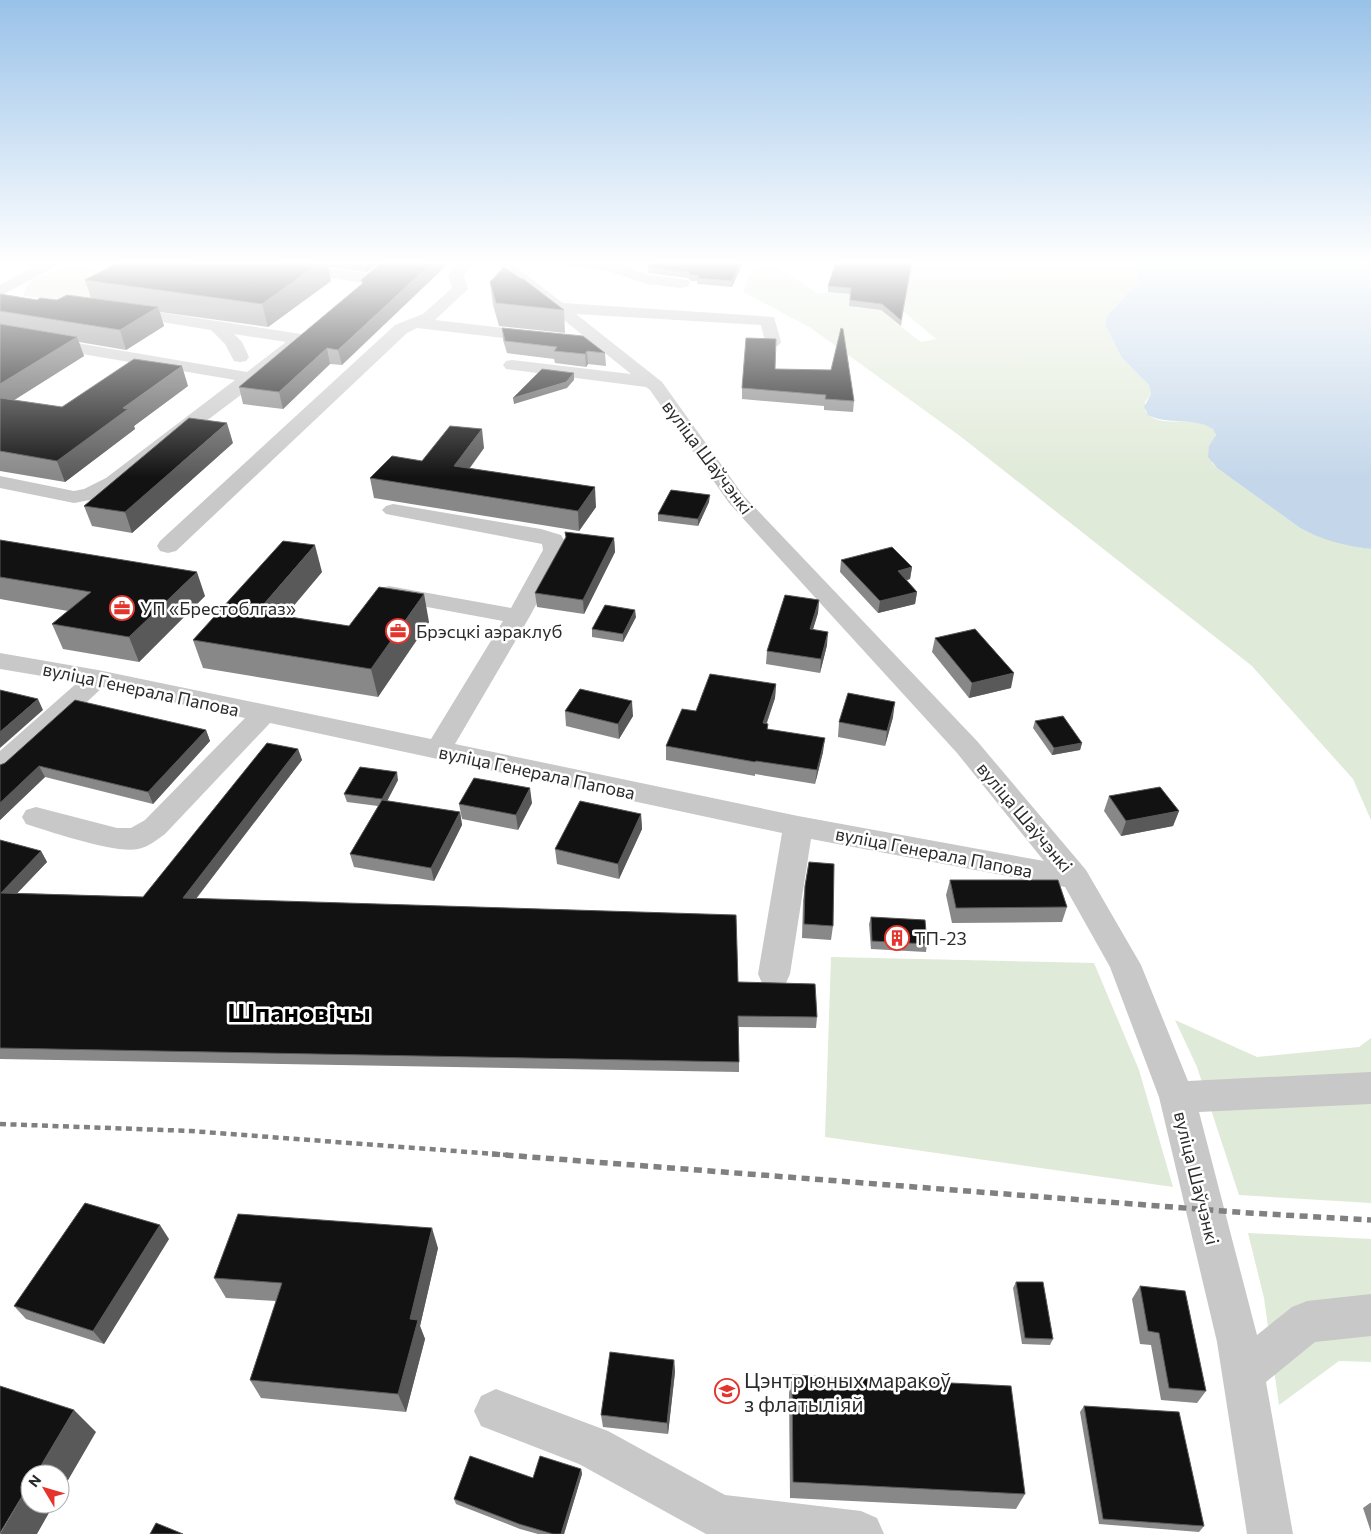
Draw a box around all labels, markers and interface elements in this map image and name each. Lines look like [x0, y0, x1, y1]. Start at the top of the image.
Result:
street label: вуліца Шаўчэнкі [658, 396, 758, 518]
office icon: УП «Брестоблгаз» [109, 595, 135, 621]
place label: УП «Брестоблгаз» [140, 597, 296, 619]
office icon: Брэсцкі аэраклуб [385, 618, 411, 644]
place label: Брэсцкі аэраклуб [416, 620, 562, 642]
street label: вуліца Генерала Папова [41, 657, 241, 721]
street label: вуліца Генерала Папова [437, 740, 637, 804]
street label: вуліца Шаўчэнкі [973, 758, 1077, 876]
street label: вуліца Генерала Папова [834, 822, 1034, 882]
building icon: ТП-23 [884, 925, 910, 951]
place label: ТП-23 [914, 927, 967, 949]
district label: Шпановічы [228, 996, 370, 1027]
street label: вуліца Шаўчэнкі [1170, 1109, 1224, 1247]
place label: Цэнтр юных маракоў з флатыліяй [744, 1367, 951, 1416]
school or university icon: Цэнтр юных маракоў з флатыліяй [714, 1378, 740, 1404]
north arrow [20, 1464, 70, 1514]
text: N [24, 1471, 44, 1490]

